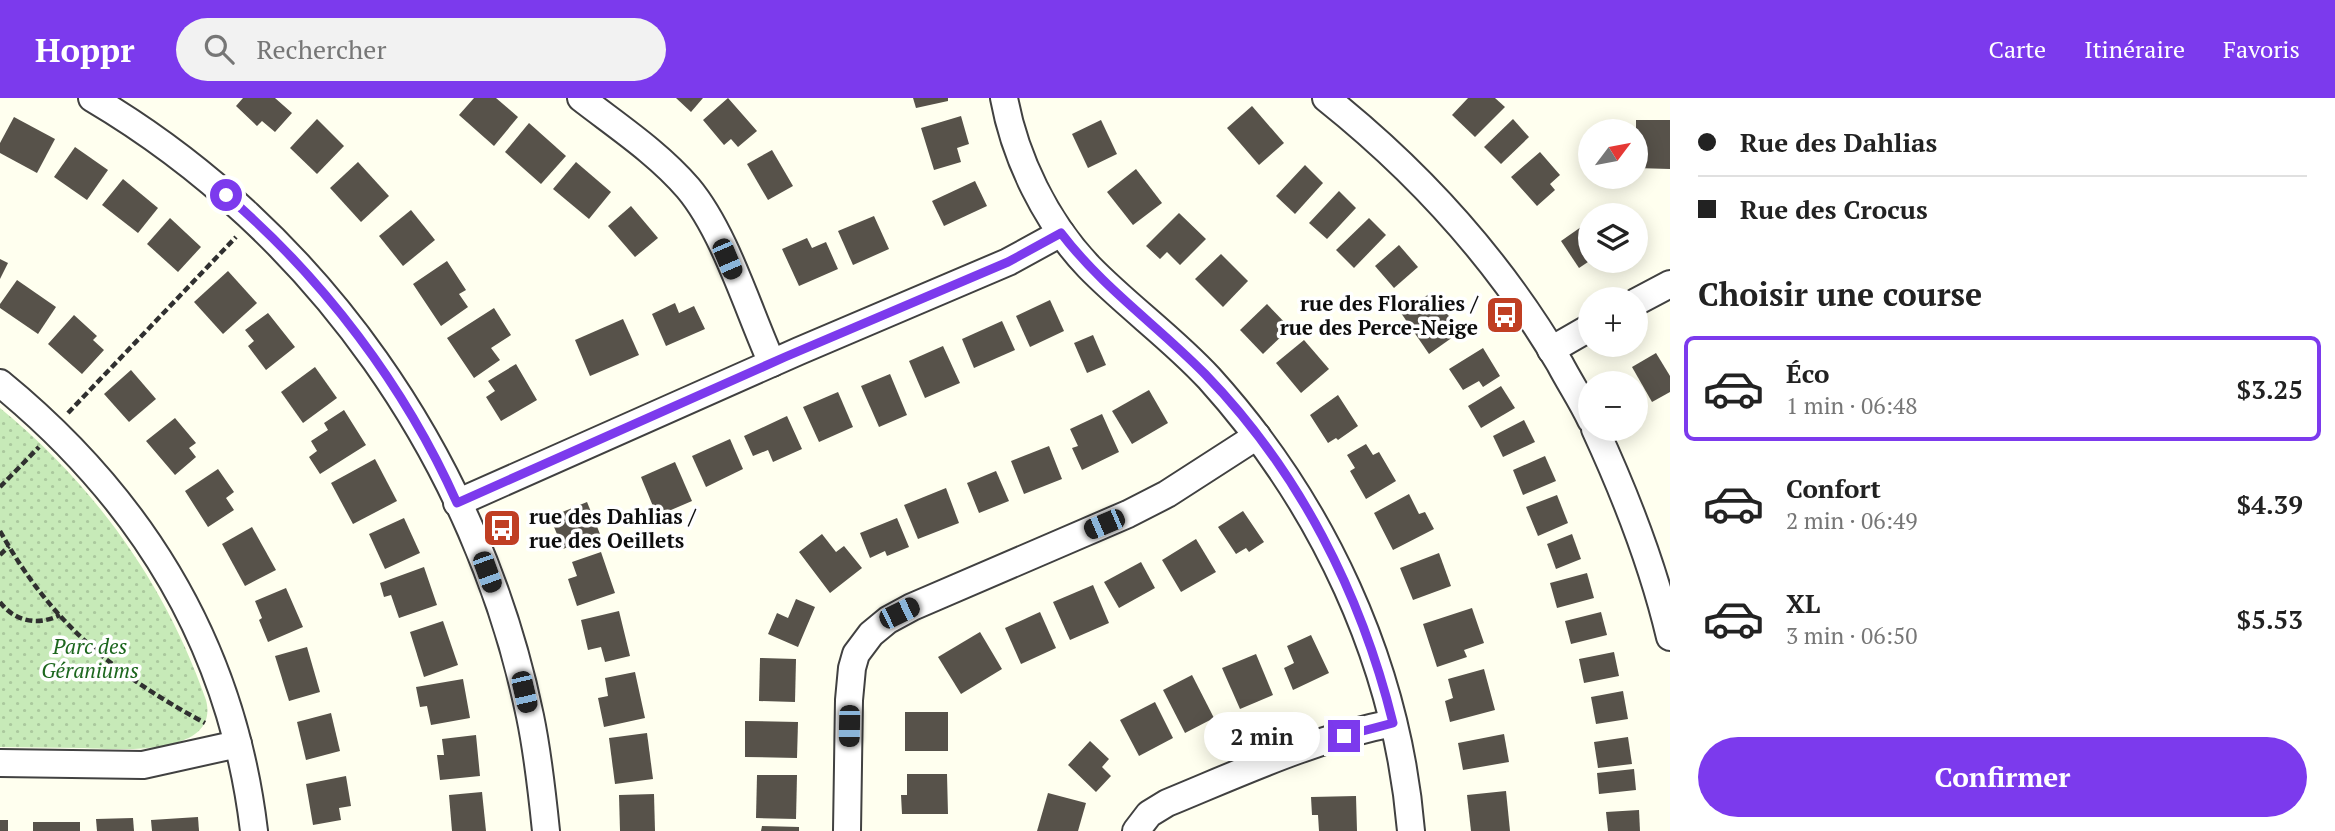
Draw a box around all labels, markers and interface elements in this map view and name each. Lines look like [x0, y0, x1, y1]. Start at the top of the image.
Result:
search box [176, 18, 666, 81]
text: Hoppr [35, 28, 134, 71]
icon: search [200, 30, 238, 68]
text: Rechercher [256, 32, 386, 66]
text: Carte [1988, 33, 2046, 65]
text: Itinéraire [2084, 33, 2185, 65]
text: Favoris [2223, 33, 2300, 65]
north arrow [1578, 119, 1648, 189]
map controls [1578, 119, 1648, 441]
text: Rue des Dahlias [1740, 125, 1937, 159]
route start [210, 179, 242, 211]
text: Rue des Crocus [1740, 192, 1928, 226]
button: layers [1578, 203, 1648, 273]
car [710, 236, 745, 282]
text: Choisir une course [1698, 273, 1982, 315]
button: + [1578, 287, 1648, 357]
place label: rue des Floralies / rue des Perce-Neige [1280, 289, 1479, 341]
bus stop icon: rue des Floralies / rue des Perce-Neige [1484, 294, 1526, 336]
text: Éco [1786, 356, 1829, 390]
icon: car [1702, 357, 1765, 420]
button: − [1578, 371, 1648, 441]
text: $3.25 [2237, 372, 2303, 406]
text: 1 min · 06:48 [1786, 390, 1918, 421]
text: Confort [1786, 471, 1881, 505]
icon: car [1702, 472, 1765, 535]
text: $4.39 [2237, 487, 2303, 521]
place label: rue des Dahlias / rue des Oeillets [529, 502, 696, 554]
text: 2 min · 06:49 [1786, 505, 1918, 536]
car [1081, 506, 1128, 542]
bus stop icon: rue des Dahlias / rue des Oeillets [481, 507, 523, 549]
car [470, 549, 505, 595]
text: XL [1786, 586, 1820, 620]
icon: car [1702, 587, 1765, 650]
car [876, 594, 923, 632]
text: $5.53 [2237, 602, 2303, 636]
text: 3 min · 06:50 [1786, 620, 1918, 651]
park label: Parc des Géraniums [41, 632, 139, 684]
car [510, 669, 539, 715]
car [839, 705, 860, 747]
callout: 2 min [1204, 712, 1320, 760]
route end [1328, 720, 1360, 752]
text: 2 min [1231, 721, 1293, 752]
button: Confirmer [1698, 737, 2307, 817]

